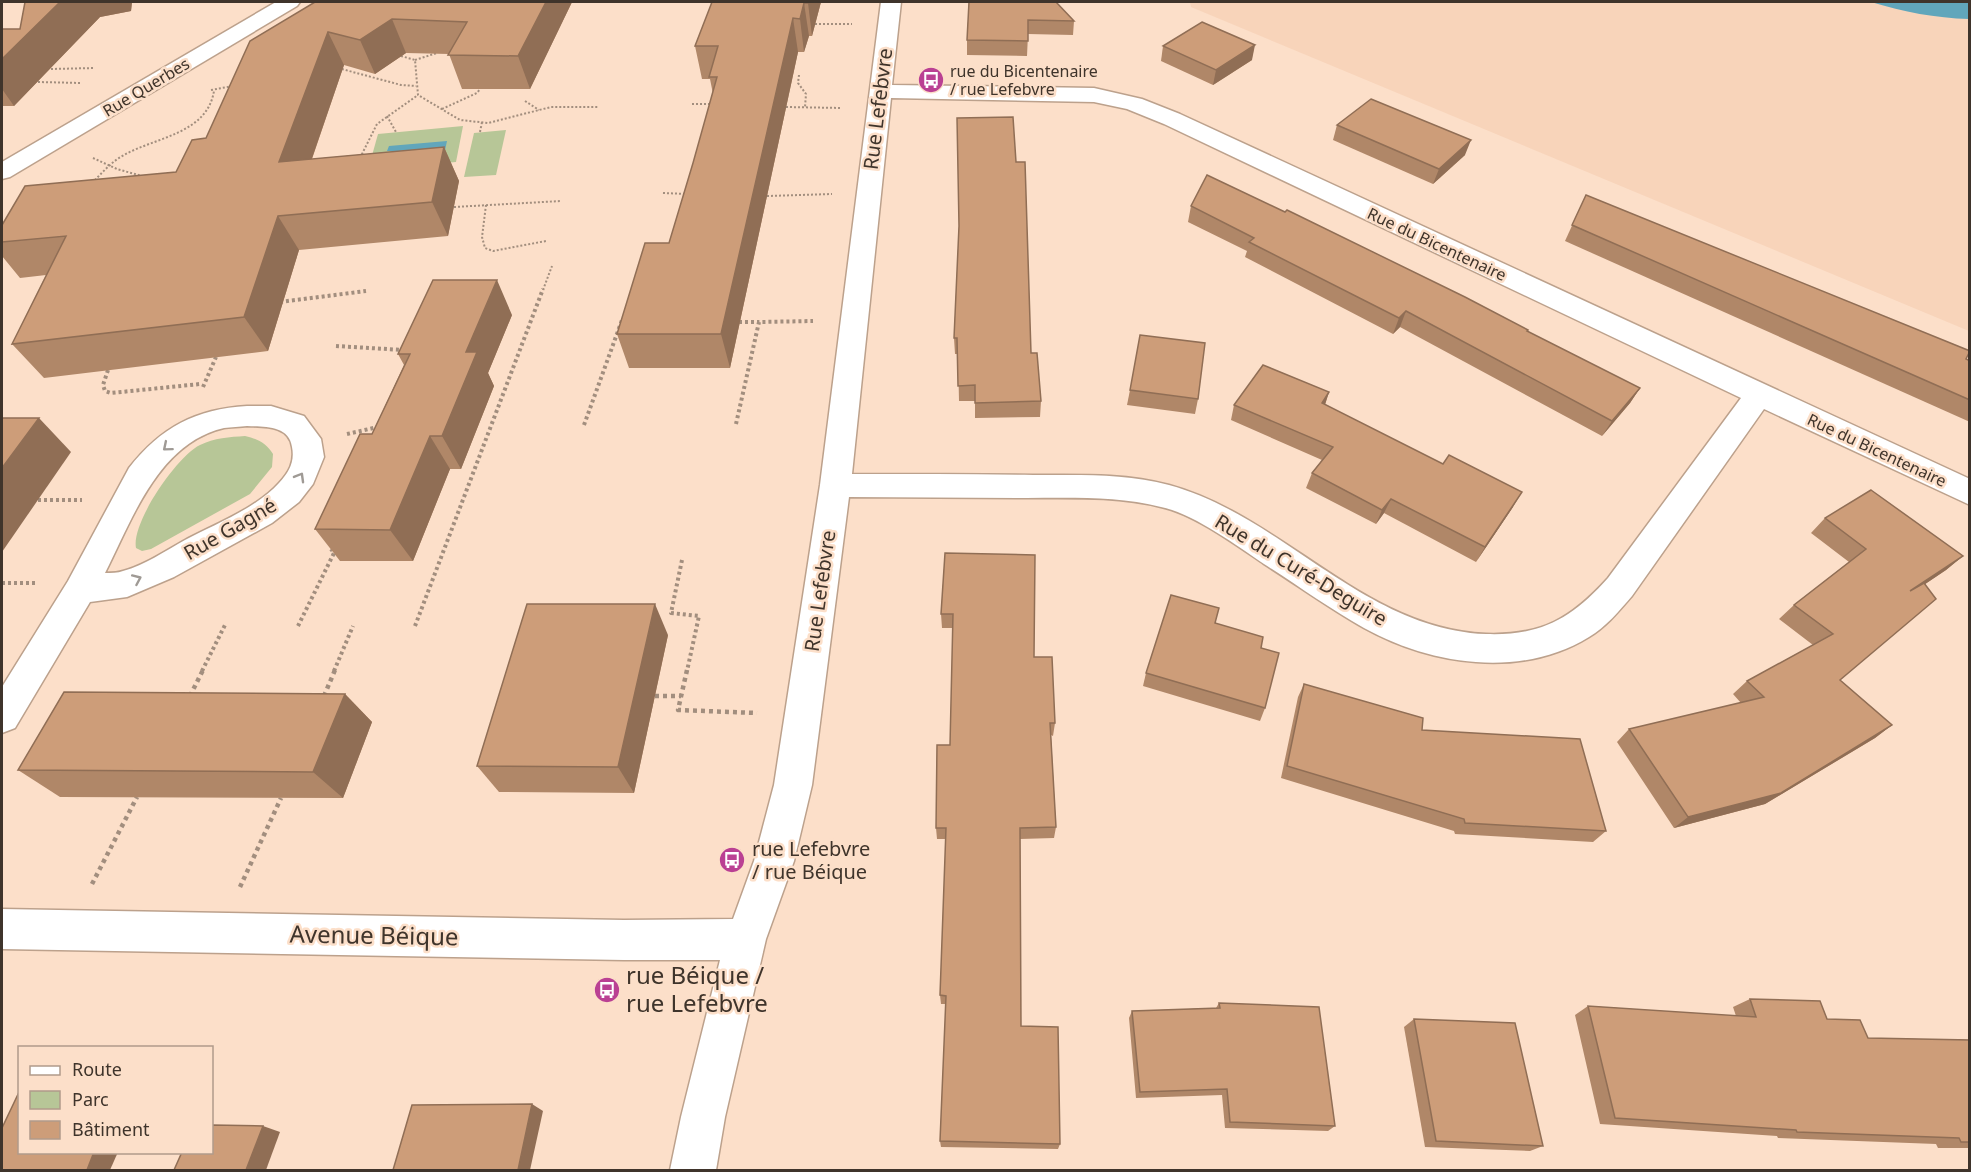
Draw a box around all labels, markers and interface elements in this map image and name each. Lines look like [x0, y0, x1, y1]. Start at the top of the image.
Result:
street label: Rue Lefebvre [857, 47, 898, 171]
street label: Rue Querbes [99, 52, 193, 122]
place label: rue du Bicentenaire / rue Lefebvre [950, 60, 1098, 100]
bus stop icon: rue du Bicentenaire / rue Lefebvre [916, 65, 946, 95]
street label: Rue du Bicentenaire [1364, 202, 1510, 286]
street label: Rue du Bicentenaire [1804, 408, 1950, 492]
one-way arrow [163, 439, 174, 450]
one-way arrow [293, 473, 304, 483]
street label: Rue Gagné [178, 491, 281, 566]
street label: Rue du Curé-Deguire [1210, 507, 1392, 632]
street label: Rue Lefebvre [798, 528, 841, 653]
one-way arrow [131, 574, 142, 586]
place label: rue Lefebvre / rue Béique [752, 835, 870, 885]
bus stop icon: rue Lefebvre / rue Béique [717, 845, 747, 875]
street label: Avenue Béique [289, 917, 459, 952]
place label: rue Béique / rue Lefebvre [626, 958, 768, 1019]
bus stop icon: rue Béique / rue Lefebvre [592, 975, 622, 1005]
legend [18, 1046, 213, 1154]
text: Route [72, 1057, 122, 1081]
text: Parc [72, 1087, 109, 1111]
text: Bâtiment [72, 1117, 150, 1141]

